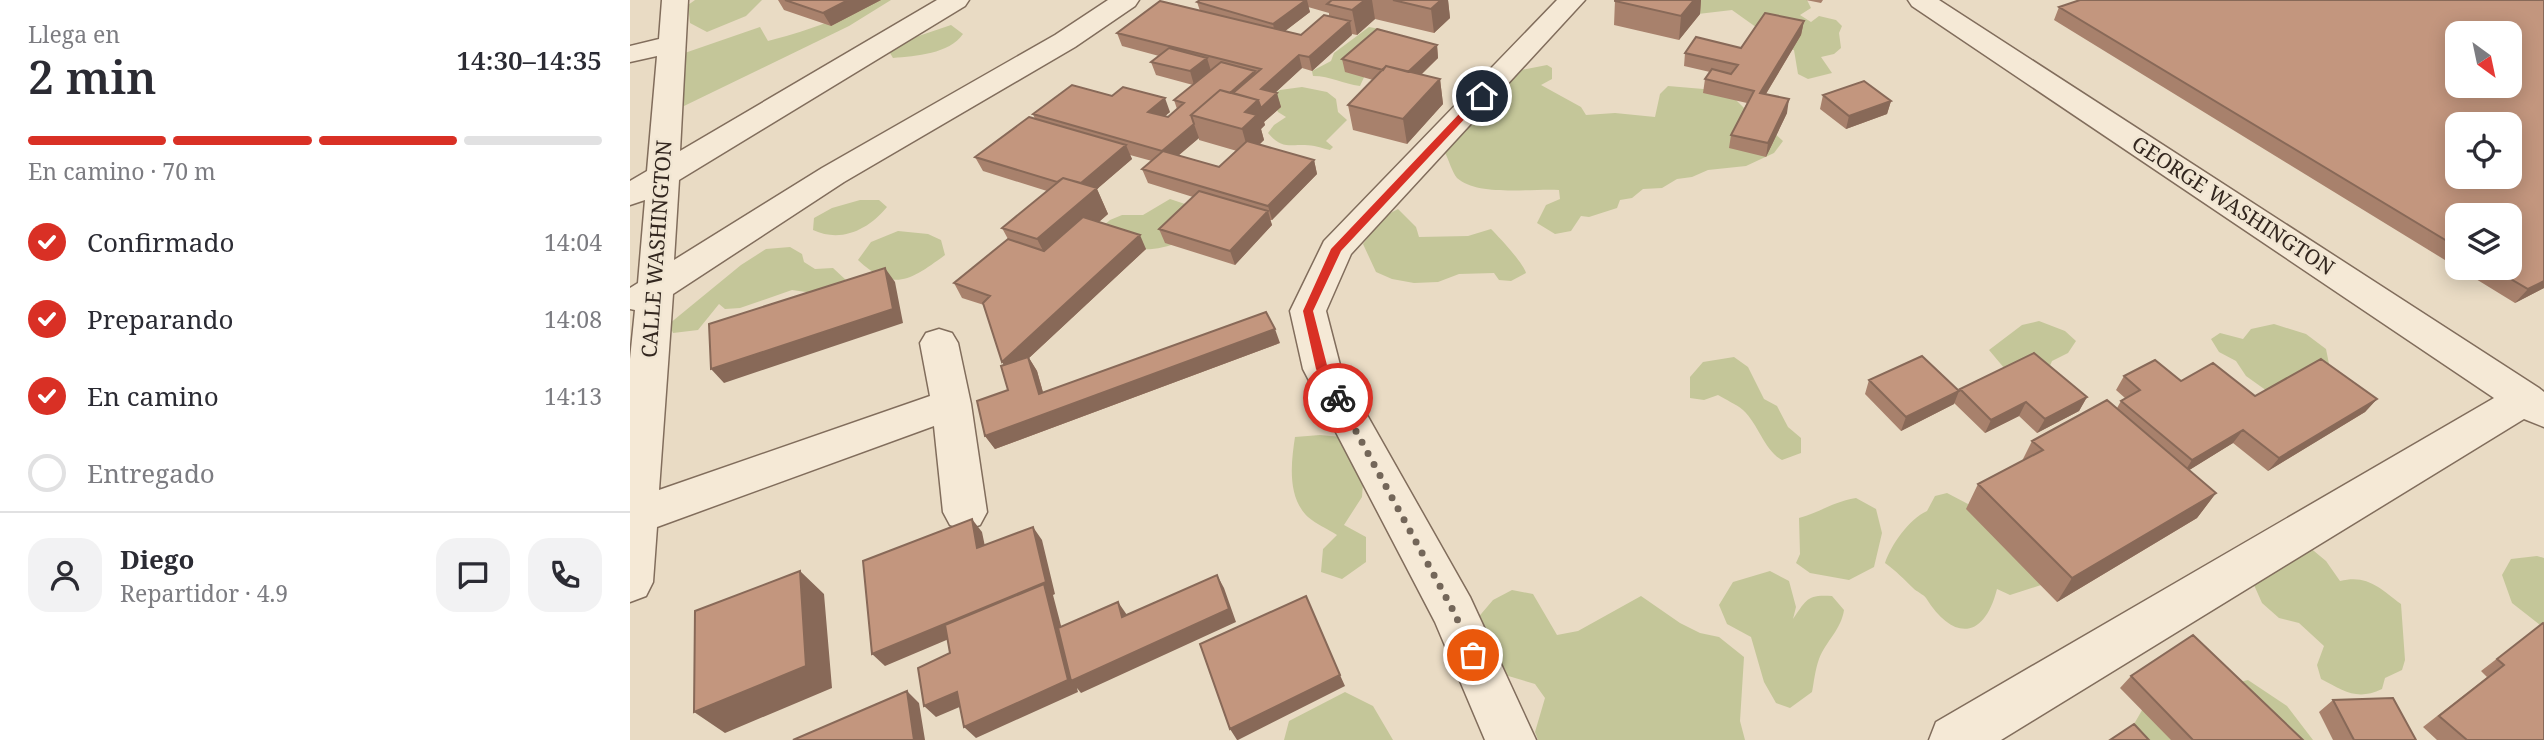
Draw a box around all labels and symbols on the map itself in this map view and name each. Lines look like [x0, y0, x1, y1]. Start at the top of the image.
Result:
north arrow [2445, 21, 2522, 98]
pin [1452, 66, 1512, 126]
street label: GEORGE WASHINGTON [2127, 129, 2340, 281]
street label: CALLE WASHINGTON [634, 139, 678, 359]
courier [1303, 363, 1373, 433]
pin [1443, 625, 1503, 685]

